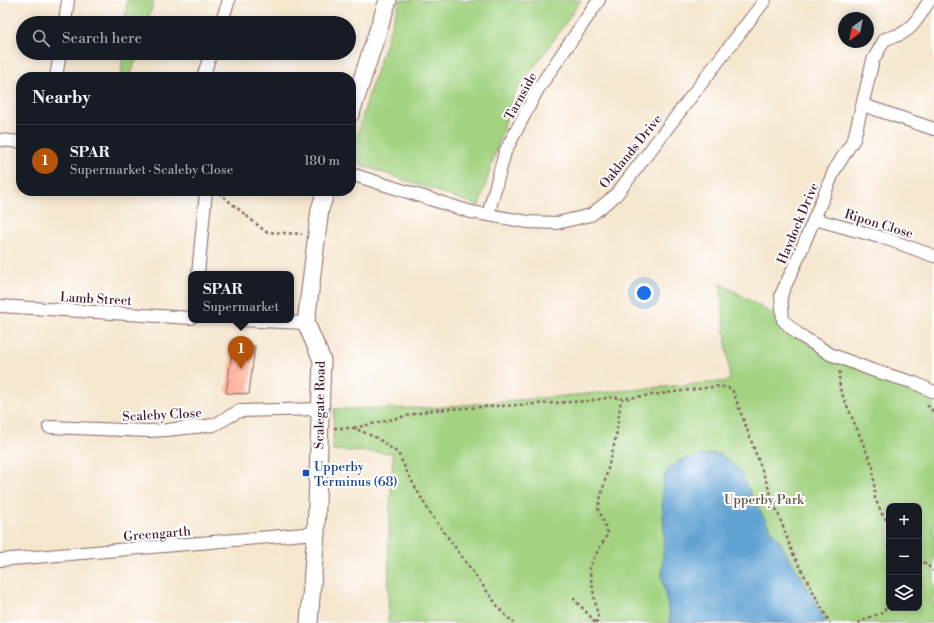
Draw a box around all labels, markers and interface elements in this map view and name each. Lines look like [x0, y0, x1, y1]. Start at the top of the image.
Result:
north arrow [838, 12, 874, 48]
search box [16, 16, 356, 60]
icon: search [30, 27, 52, 49]
text: Search here [62, 29, 142, 48]
street label: Tarnside [501, 69, 541, 123]
text: Nearby [32, 87, 91, 109]
street label: Oaklands Drive [596, 111, 666, 192]
text: SPAR [70, 143, 110, 162]
text: 1 [42, 153, 48, 169]
text: 180 m [304, 153, 340, 169]
text: Supermarket · Scaleby Close [70, 162, 233, 178]
street label: Haydock Drive [774, 180, 822, 266]
street label: Ripon Close [842, 206, 915, 242]
popup [188, 271, 294, 323]
text: SPAR [203, 280, 242, 299]
your location [634, 283, 654, 303]
street label: Lamb Street [60, 289, 133, 309]
text: Supermarket [203, 299, 279, 315]
pin: 1 [228, 336, 254, 369]
street label: Scalegate Road [311, 360, 329, 449]
street label: Scaleby Close [122, 405, 203, 425]
place label: Upperby Terminus (68) [314, 459, 398, 490]
marker: Upperby Terminus (68) [301, 468, 311, 478]
park label: Upperby Park [724, 492, 805, 508]
map controls [886, 503, 922, 611]
button: + [886, 503, 922, 539]
street label: Greengarth [123, 523, 192, 545]
button: − [886, 539, 922, 575]
button: layers [886, 575, 922, 611]

